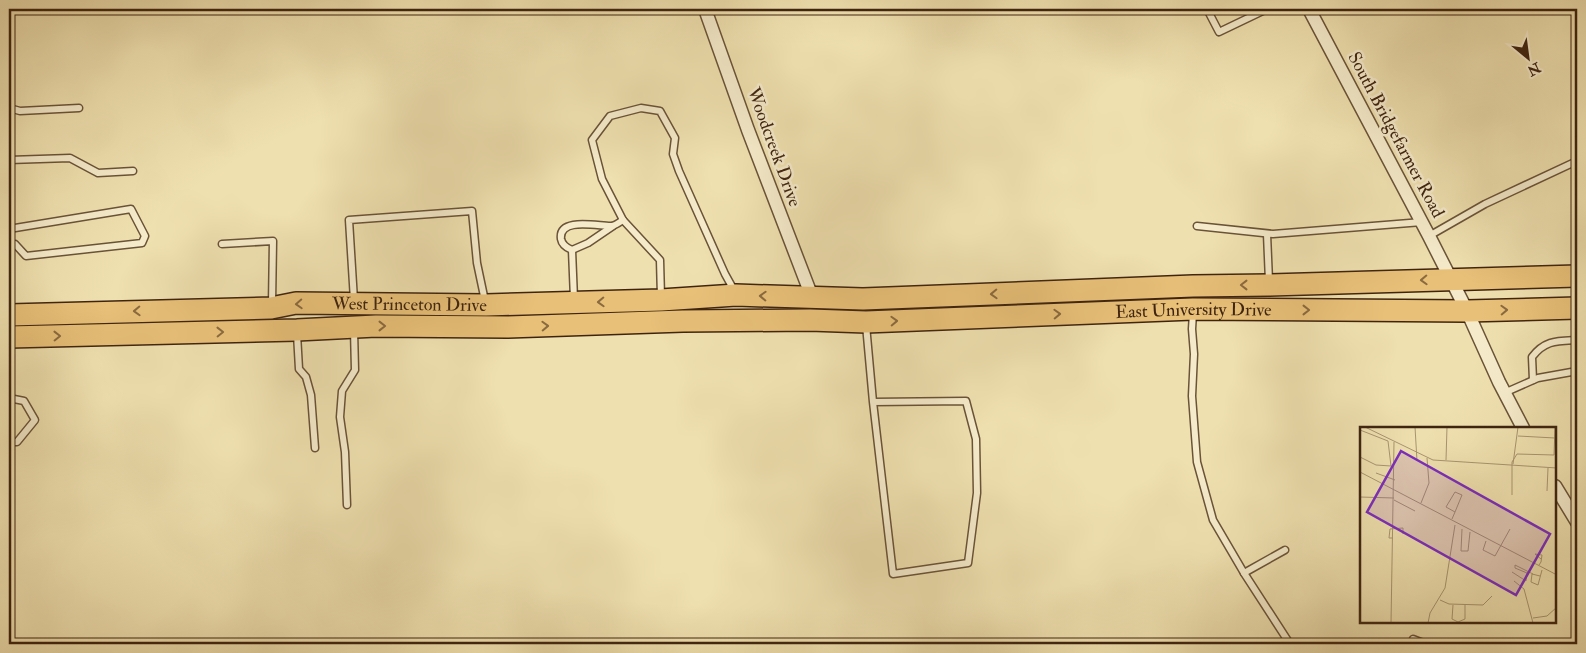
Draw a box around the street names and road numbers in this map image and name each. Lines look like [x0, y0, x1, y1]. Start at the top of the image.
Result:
street label: South Bridgefarmer Road [1342, 48, 1450, 222]
street label: Woodcreek Drive [741, 83, 806, 210]
street label: West Princeton Drive [331, 292, 487, 317]
street label: East University Drive [1115, 297, 1272, 324]

